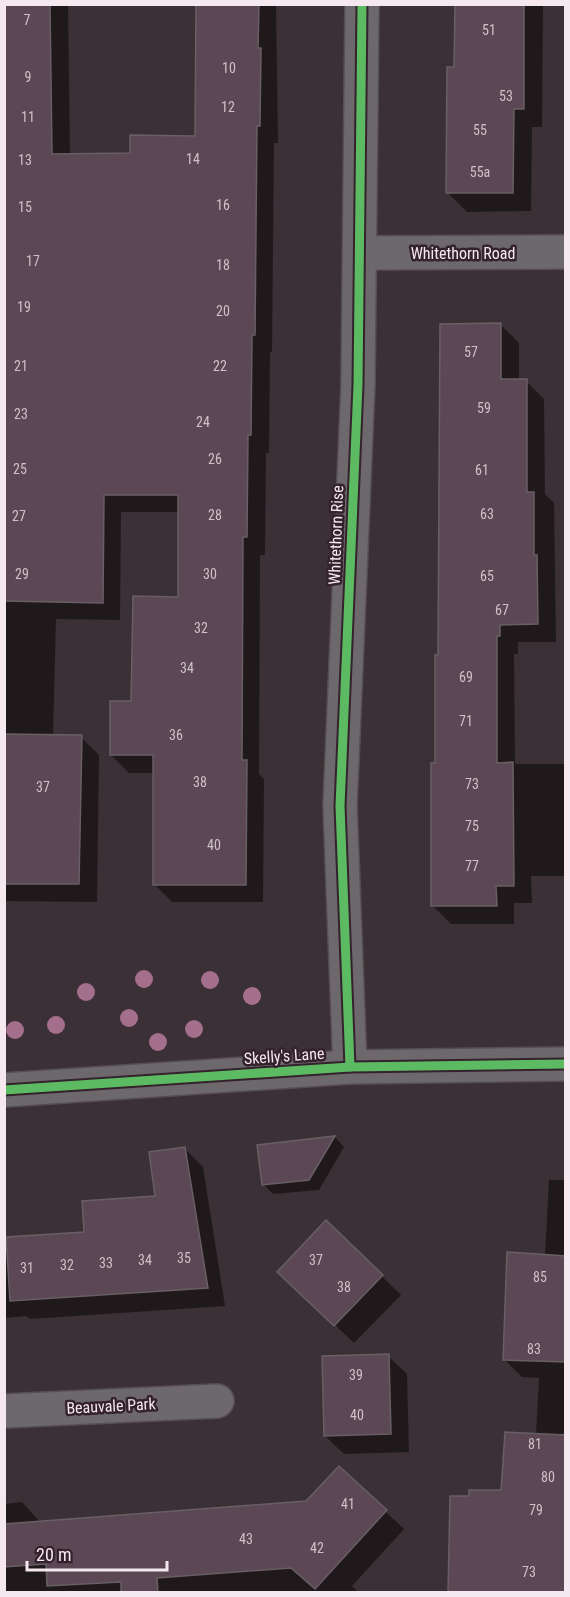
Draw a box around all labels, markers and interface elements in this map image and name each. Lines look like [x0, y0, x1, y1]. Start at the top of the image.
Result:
house number: 7 [24, 12, 31, 28]
house number: 51 [482, 22, 496, 38]
house number: 10 [222, 60, 236, 76]
house number: 9 [25, 69, 31, 85]
house number: 53 [499, 88, 513, 104]
house number: 12 [221, 99, 235, 115]
house number: 11 [21, 109, 35, 125]
house number: 55 [473, 122, 487, 138]
house number: 14 [186, 151, 200, 167]
house number: 13 [18, 152, 32, 168]
house number: 55a [470, 164, 490, 180]
house number: 16 [216, 197, 230, 213]
house number: 15 [18, 199, 32, 215]
street label: Whitethorn Road [411, 244, 515, 263]
house number: 17 [26, 253, 40, 269]
house number: 18 [216, 257, 230, 273]
house number: 19 [17, 299, 31, 315]
house number: 20 [216, 303, 230, 319]
house number: 57 [464, 344, 478, 360]
house number: 21 [14, 358, 28, 374]
house number: 22 [213, 358, 227, 374]
house number: 59 [477, 400, 491, 416]
house number: 23 [14, 406, 28, 422]
house number: 24 [196, 414, 210, 430]
house number: 26 [208, 451, 222, 467]
house number: 25 [13, 461, 27, 477]
house number: 61 [475, 462, 489, 478]
street label: Whitethorn Rise [325, 485, 347, 585]
house number: 63 [480, 506, 494, 522]
house number: 28 [208, 507, 222, 523]
house number: 27 [12, 508, 26, 524]
house number: 29 [15, 566, 29, 582]
house number: 30 [203, 566, 217, 582]
house number: 65 [480, 568, 494, 584]
house number: 67 [495, 602, 509, 618]
house number: 32 [194, 620, 208, 636]
house number: 34 [180, 660, 194, 676]
house number: 69 [459, 669, 473, 685]
house number: 71 [459, 713, 473, 729]
house number: 36 [169, 727, 183, 743]
house number: 38 [193, 774, 207, 790]
house number: 73 [465, 776, 479, 792]
house number: 37 [36, 779, 50, 795]
house number: 75 [465, 818, 479, 834]
house number: 40 [207, 837, 221, 853]
house number: 77 [465, 858, 479, 874]
street label: Skelly's Lane [243, 1044, 325, 1068]
house number: 35 [177, 1250, 191, 1266]
house number: 34 [138, 1252, 152, 1268]
house number: 37 [309, 1252, 323, 1268]
house number: 33 [99, 1255, 113, 1271]
house number: 32 [60, 1257, 74, 1273]
house number: 31 [20, 1260, 34, 1276]
house number: 85 [533, 1269, 547, 1285]
house number: 38 [337, 1279, 351, 1295]
house number: 83 [527, 1341, 541, 1357]
house number: 39 [349, 1367, 363, 1383]
street label: Beauvale Park [66, 1394, 157, 1418]
house number: 40 [350, 1407, 364, 1423]
house number: 81 [528, 1436, 542, 1452]
house number: 80 [541, 1469, 555, 1485]
house number: 41 [341, 1496, 355, 1512]
house number: 79 [529, 1502, 543, 1518]
house number: 43 [239, 1531, 253, 1547]
scale bar [27, 1534, 166, 1572]
house number: 42 [310, 1540, 324, 1556]
text: 20 m [36, 1544, 71, 1565]
house number: 73 [522, 1564, 536, 1580]

